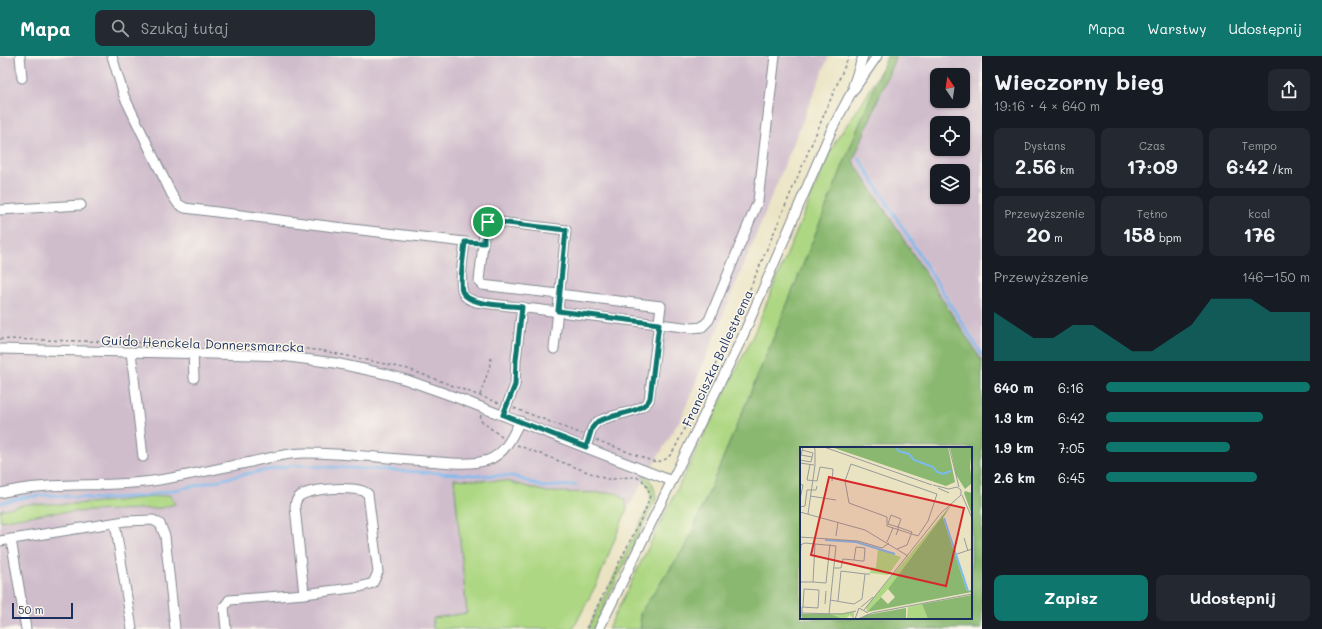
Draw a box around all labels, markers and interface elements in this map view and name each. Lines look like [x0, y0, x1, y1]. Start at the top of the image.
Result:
search box [95, 10, 375, 46]
text: Mapa [20, 16, 71, 41]
icon: search [109, 17, 131, 39]
text: Szukaj tutaj [141, 18, 229, 38]
text: Mapa [1088, 19, 1125, 38]
text: Warstwy [1147, 19, 1206, 38]
text: Udostępnij [1228, 19, 1302, 38]
text: Wieczorny bieg [994, 67, 1164, 96]
north arrow [930, 68, 970, 108]
map controls [930, 68, 970, 204]
button: share [1268, 69, 1310, 111]
text: 19:16 · 4 × 640 m [994, 97, 1100, 114]
button: locate [930, 116, 970, 156]
text: Dystans [1024, 138, 1066, 153]
text: Czas [1139, 138, 1165, 153]
text: Tempo [1242, 138, 1277, 153]
text: 2.56 [1015, 153, 1056, 179]
text: 17:09 [1126, 153, 1178, 179]
text: 6:42 [1226, 153, 1269, 179]
text: km [1056, 162, 1074, 177]
text: /km [1269, 162, 1292, 177]
button: layers [930, 164, 970, 204]
pin [471, 205, 505, 239]
text: Przewyższenie [1005, 206, 1085, 221]
text: Tętno [1137, 206, 1167, 221]
text: kcal [1248, 206, 1270, 221]
icon: arrive [477, 211, 499, 233]
text: 20 [1026, 221, 1051, 247]
text: 158 [1122, 221, 1155, 247]
text: 176 [1243, 221, 1275, 247]
text: m [1051, 230, 1063, 245]
text: bpm [1155, 230, 1182, 245]
text: Przewyższenie [994, 268, 1089, 285]
text: 146–150 m [1242, 268, 1310, 285]
street label: Franciszka Ballestrema [678, 287, 756, 429]
street label: Guido Henckela Donnersmarcka [101, 331, 305, 355]
text: 640 m [994, 379, 1033, 396]
text: 6:16 [1058, 379, 1084, 396]
text: 1.3 km [994, 409, 1034, 426]
text: 6:42 [1058, 409, 1085, 426]
text: 1.9 km [994, 439, 1034, 456]
text: 7:05 [1058, 439, 1085, 456]
inset map [800, 447, 972, 619]
text: 2.6 km [994, 469, 1035, 486]
text: 6:45 [1058, 469, 1085, 486]
button: Zapisz [994, 575, 1148, 621]
button: Udostępnij [1156, 575, 1310, 621]
scale bar [12, 601, 73, 620]
text: 50 m [18, 602, 44, 617]

